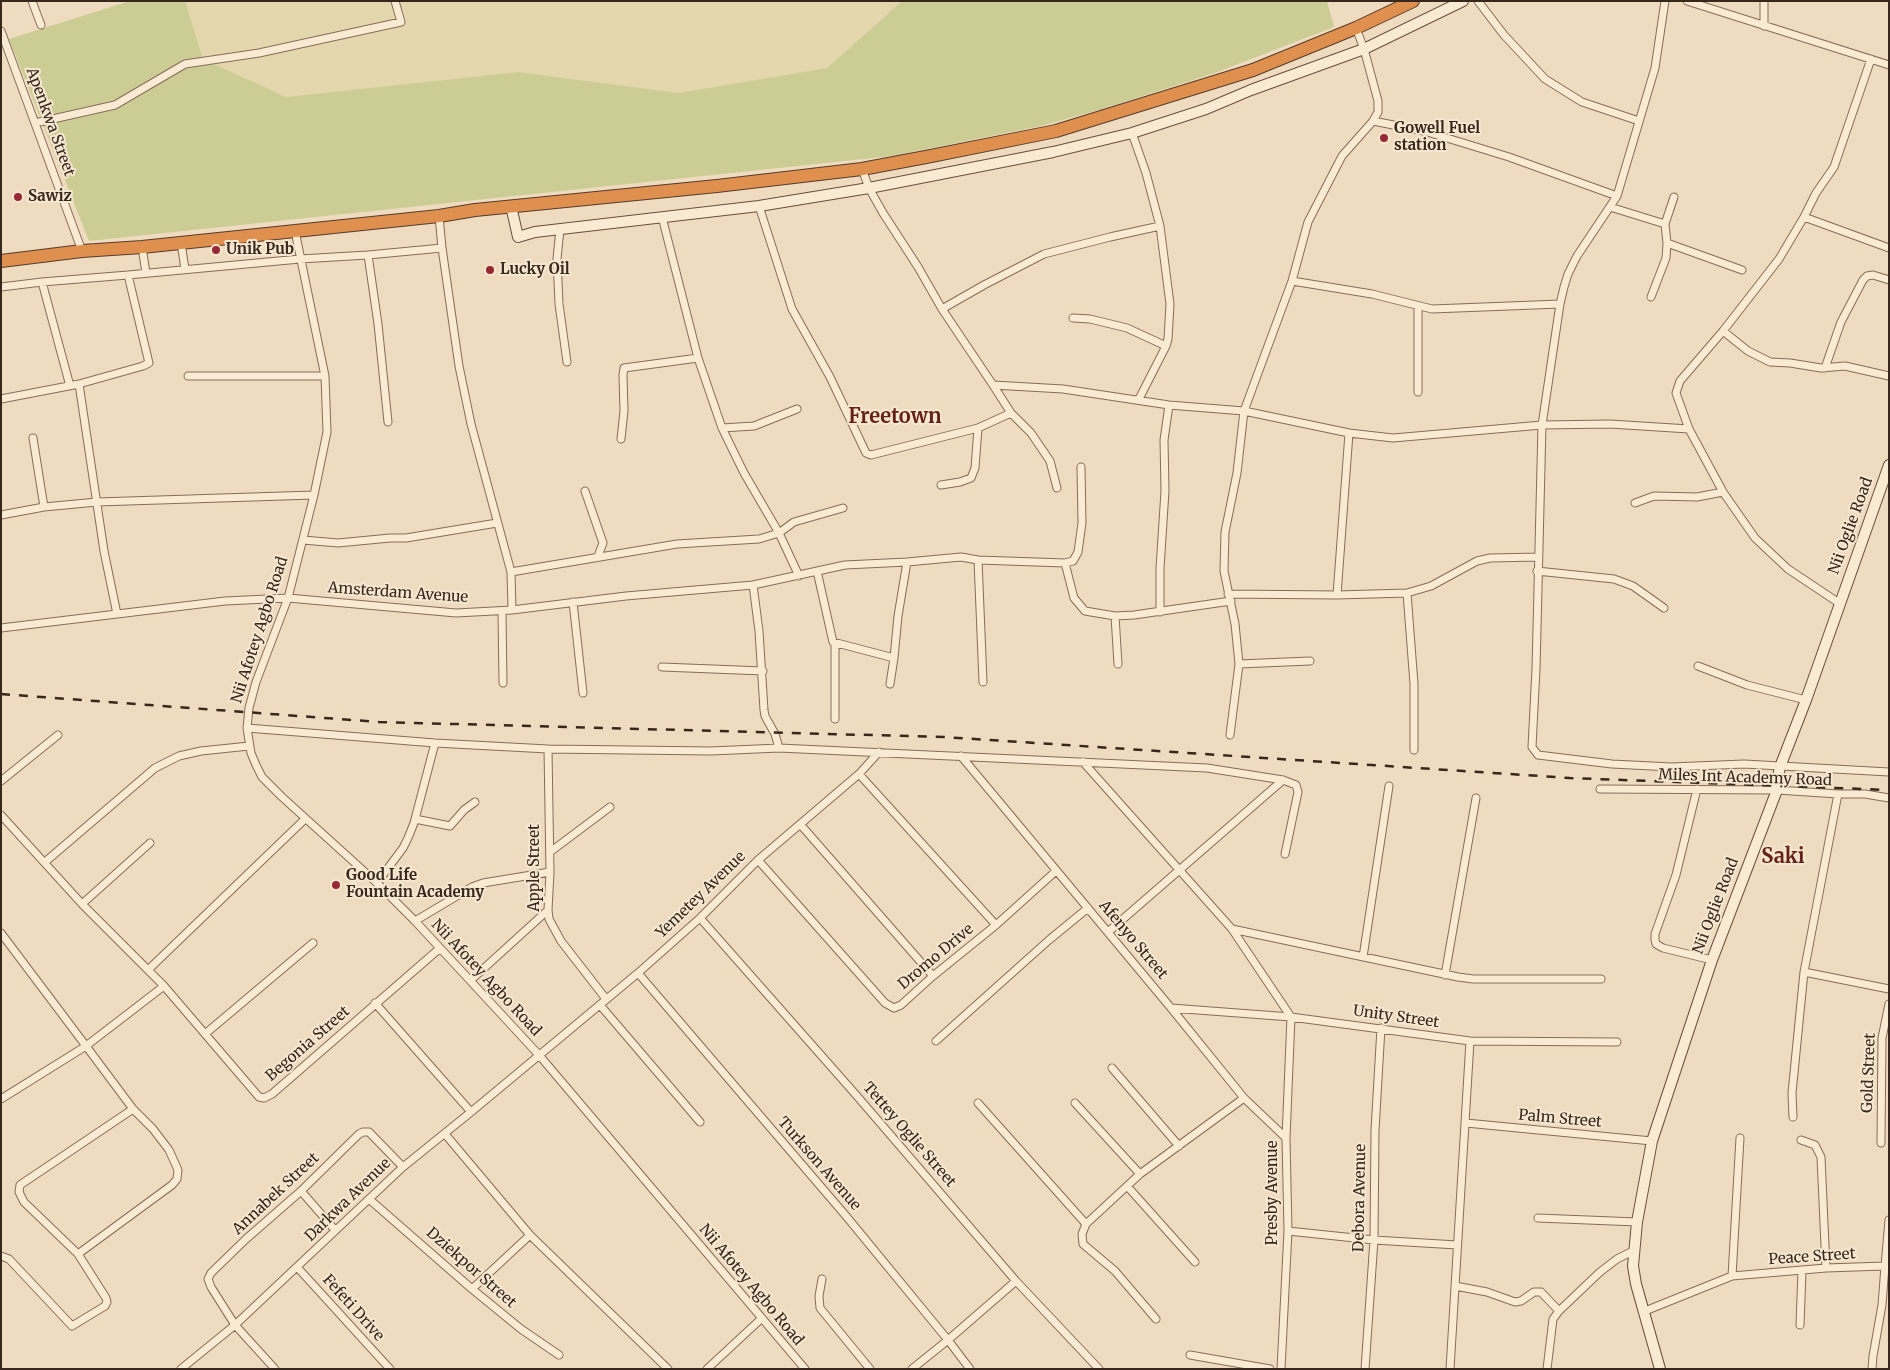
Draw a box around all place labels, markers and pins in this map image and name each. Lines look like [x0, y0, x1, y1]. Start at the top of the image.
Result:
place label: Gowell Fuel station [1394, 120, 1480, 155]
marker: Gowell Fuel station [1378, 132, 1390, 144]
place label: Sawiz [28, 188, 72, 206]
marker: Sawiz [12, 191, 24, 203]
place label: Unik Pub [226, 241, 294, 259]
marker: Unik Pub [210, 244, 222, 256]
place label: Lucky Oil [500, 261, 570, 279]
marker: Lucky Oil [484, 264, 496, 276]
place label: Good Life Fountain Academy [346, 867, 484, 902]
marker: Good Life Fountain Academy [330, 879, 342, 891]

